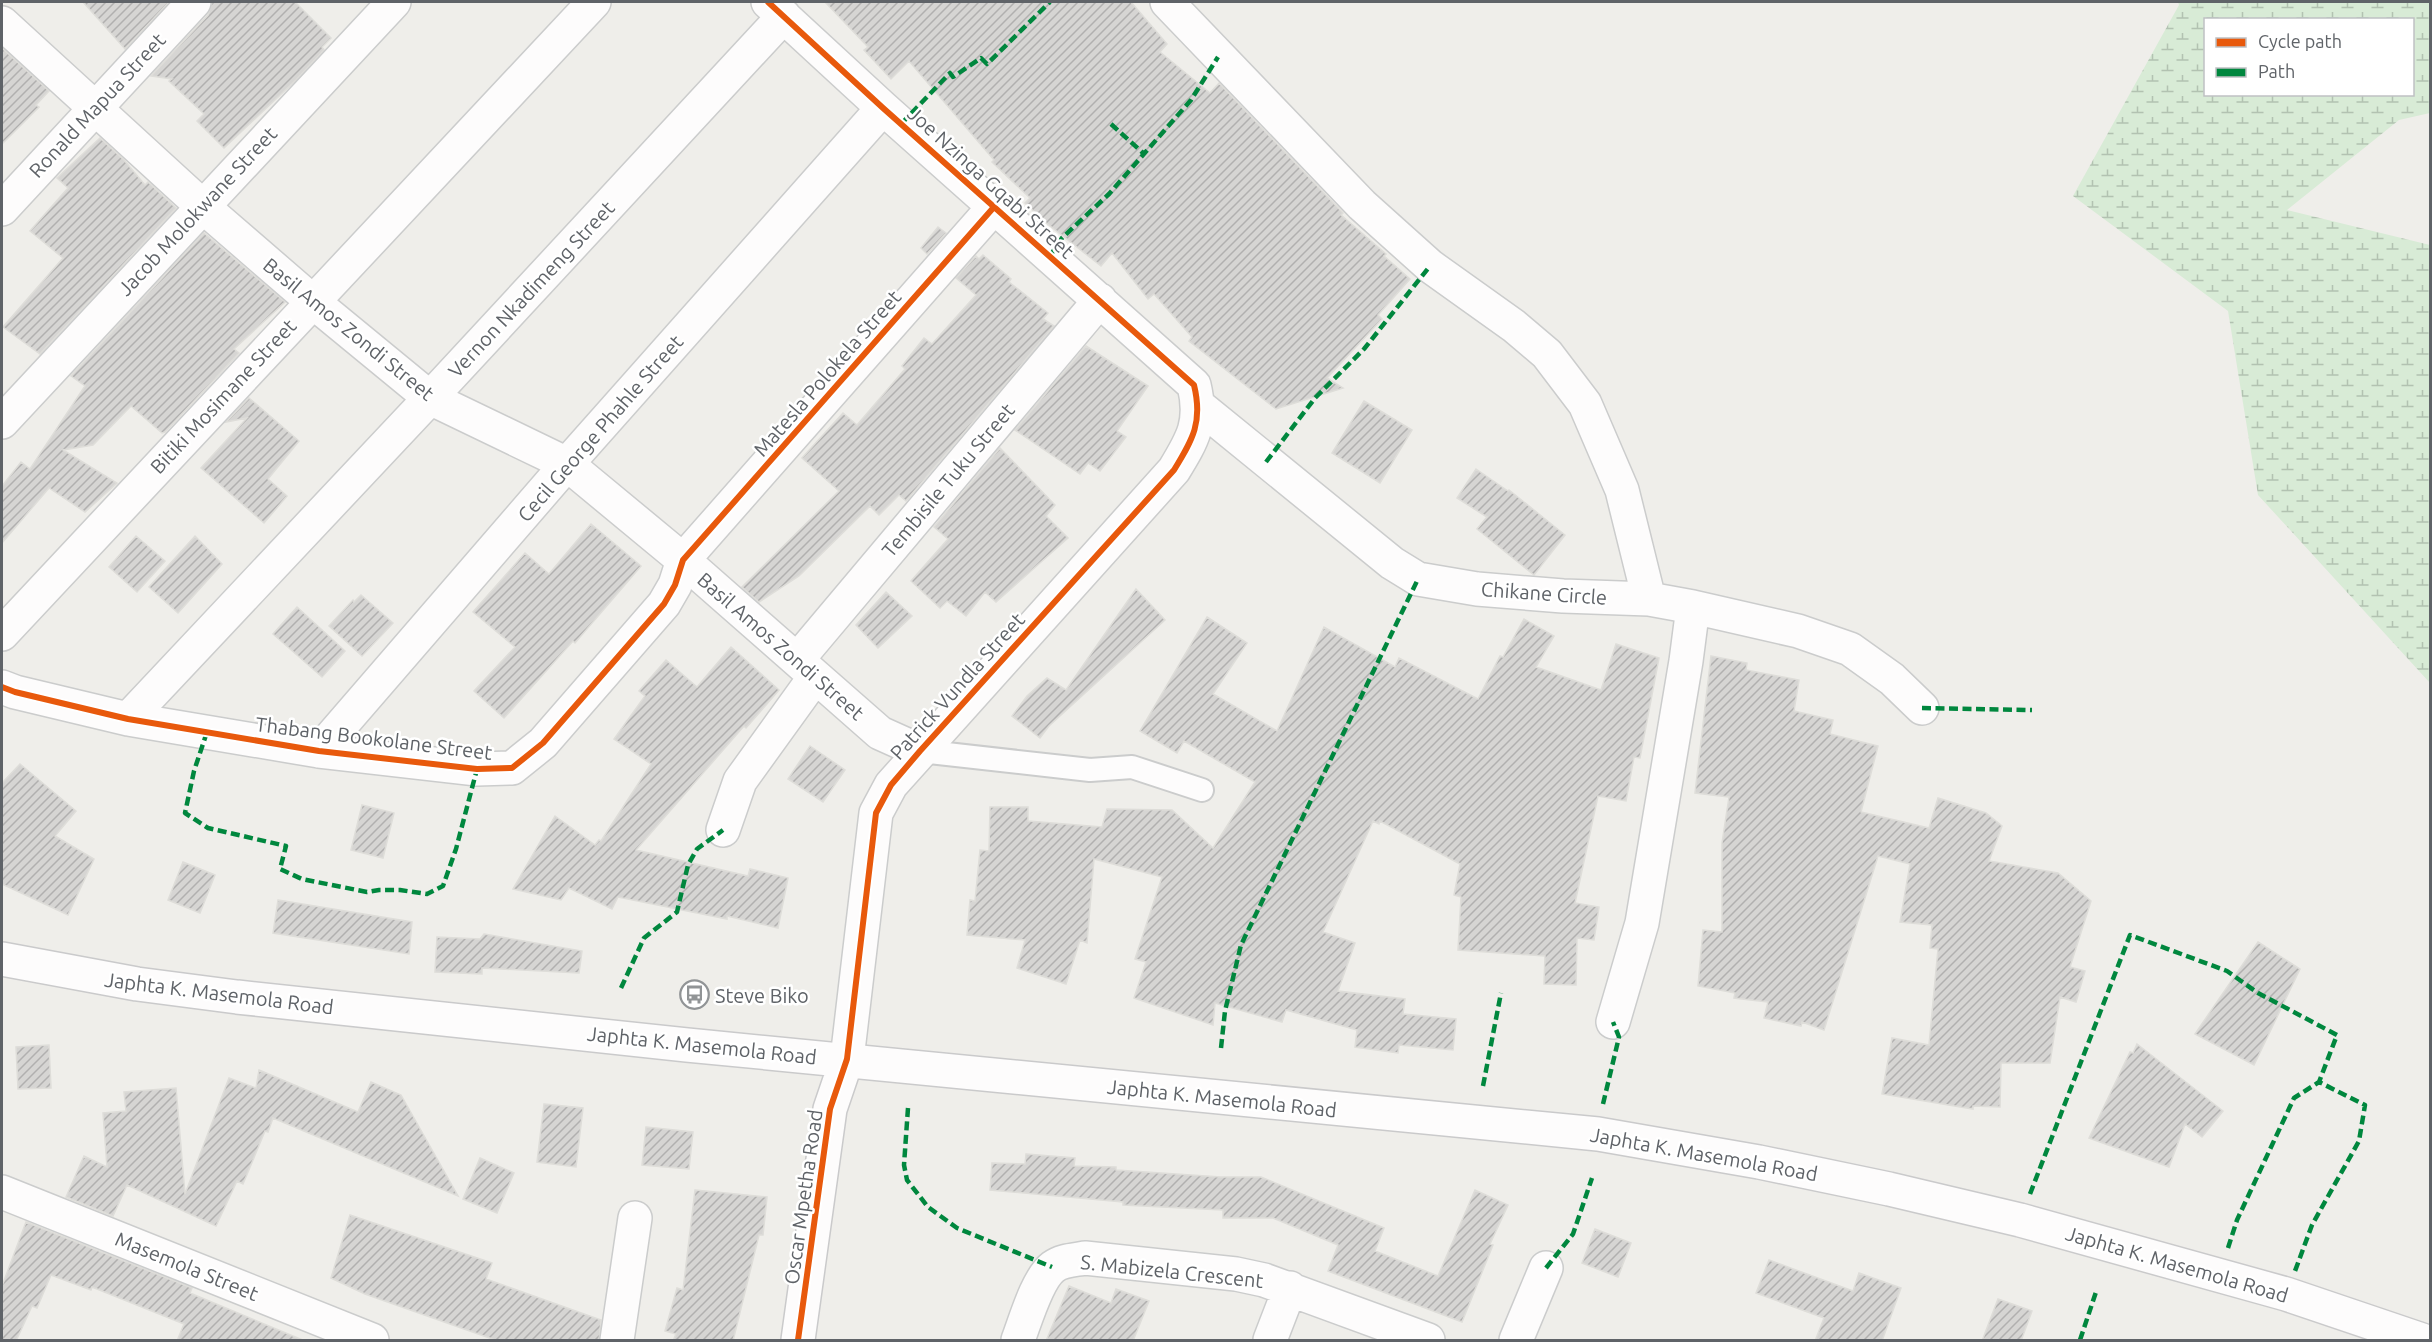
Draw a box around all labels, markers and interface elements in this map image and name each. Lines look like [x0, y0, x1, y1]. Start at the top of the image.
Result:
legend [2204, 18, 2414, 96]
street label: Ronald Mapua Street [24, 28, 170, 182]
text: Cycle path [2258, 31, 2342, 51]
text: Path [2258, 61, 2295, 81]
street label: Joe Nzinga Gqabi Street [903, 101, 1079, 263]
street label: Jacob Molokwane Street [113, 122, 281, 300]
street label: Vernon Nkadimeng Street [443, 196, 619, 382]
street label: Basil Amos Zondi Street [259, 253, 439, 405]
street label: Matesla Polokela Street [749, 285, 905, 461]
street label: Bitiki Mosimane Street [145, 314, 301, 478]
street label: Cecil George Phahle Street [513, 330, 687, 526]
street label: Tembisile Tuku Street [877, 398, 1019, 561]
street label: Basil Amos Zondi Street [693, 568, 869, 725]
street label: Chikane Circle [1480, 577, 1608, 609]
street label: Patrick Vundla Street [885, 608, 1029, 764]
street label: Thabang Bookolane Street [254, 712, 494, 764]
street label: Japhta K. Masemola Road [103, 968, 335, 1018]
bus stop icon: Steve Biko [678, 979, 710, 1011]
place label: Steve Biko [715, 984, 809, 1007]
street label: Japhta K. Masemola Road [586, 1022, 818, 1068]
street label: Japhta K. Masemola Road [1106, 1075, 1338, 1121]
street label: Oscar Mpetha Road [779, 1108, 827, 1286]
street label: Japhta K. Masemola Road [1588, 1123, 1820, 1185]
street label: Japhta K. Masemola Road [2063, 1221, 2291, 1307]
street label: Masemola Street [112, 1227, 262, 1305]
street label: S. Mabizela Crescent [1079, 1250, 1265, 1292]

